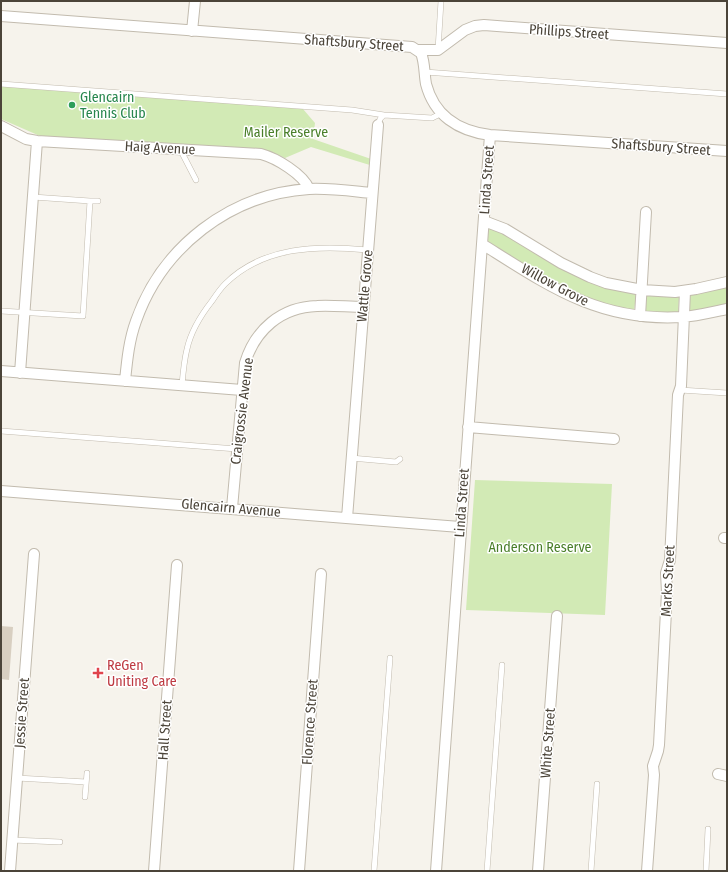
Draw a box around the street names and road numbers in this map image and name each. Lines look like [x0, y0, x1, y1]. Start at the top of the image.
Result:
street label: Phillips Street [528, 21, 610, 43]
street label: Shaftsbury Street [304, 31, 405, 55]
street label: Shaftsbury Street [611, 135, 712, 159]
street label: Haig Avenue [124, 138, 196, 158]
street label: Linda Street [476, 144, 498, 215]
street label: Wattle Grove [353, 249, 377, 323]
street label: Willow Grove [518, 260, 592, 310]
street label: Craigrossie Avenue [227, 356, 257, 466]
street label: Linda Street [451, 467, 473, 538]
street label: Glencairn Avenue [181, 495, 282, 521]
street label: Marks Street [658, 544, 678, 617]
street label: Jessie Street [11, 677, 33, 749]
street label: Florence Street [299, 678, 322, 766]
street label: Hall Street [154, 699, 176, 761]
street label: White Street [537, 707, 559, 779]

